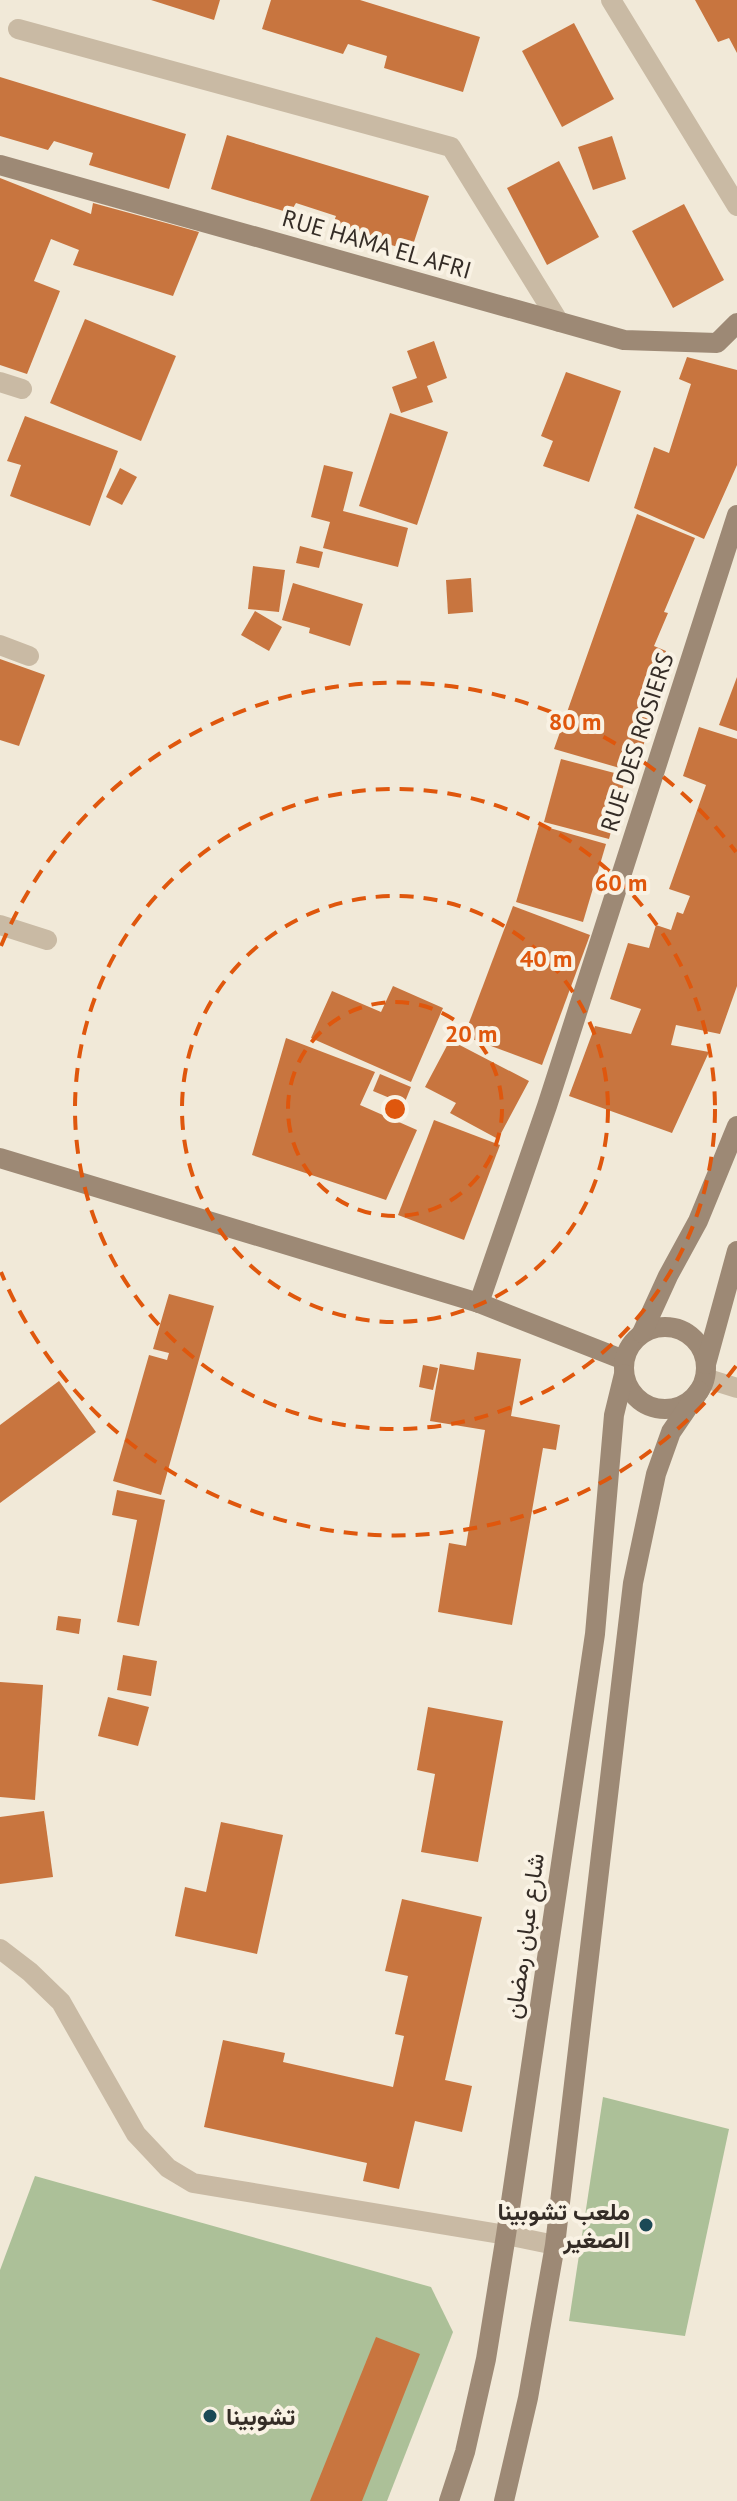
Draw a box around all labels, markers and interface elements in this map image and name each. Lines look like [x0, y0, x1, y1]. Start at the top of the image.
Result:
street label: RUE HAMA EL AFRI [279, 202, 475, 286]
street label: RUE DES ROSIERS [593, 649, 681, 835]
text: 80 m [549, 706, 601, 737]
text: 60 m [595, 867, 647, 898]
text: 40 m [520, 943, 572, 974]
text: 20 m [445, 1018, 497, 1049]
centre of rings [381, 1095, 409, 1123]
street label: شارع عبان رمضان [497, 1851, 552, 2021]
place label: ملعب تشوبينا الصغير [498, 2196, 630, 2255]
marker: ملعب تشوبينا الصغير [637, 2216, 655, 2234]
place label: تشوبينا [226, 2401, 295, 2432]
marker: تشوبينا [201, 2407, 219, 2425]

